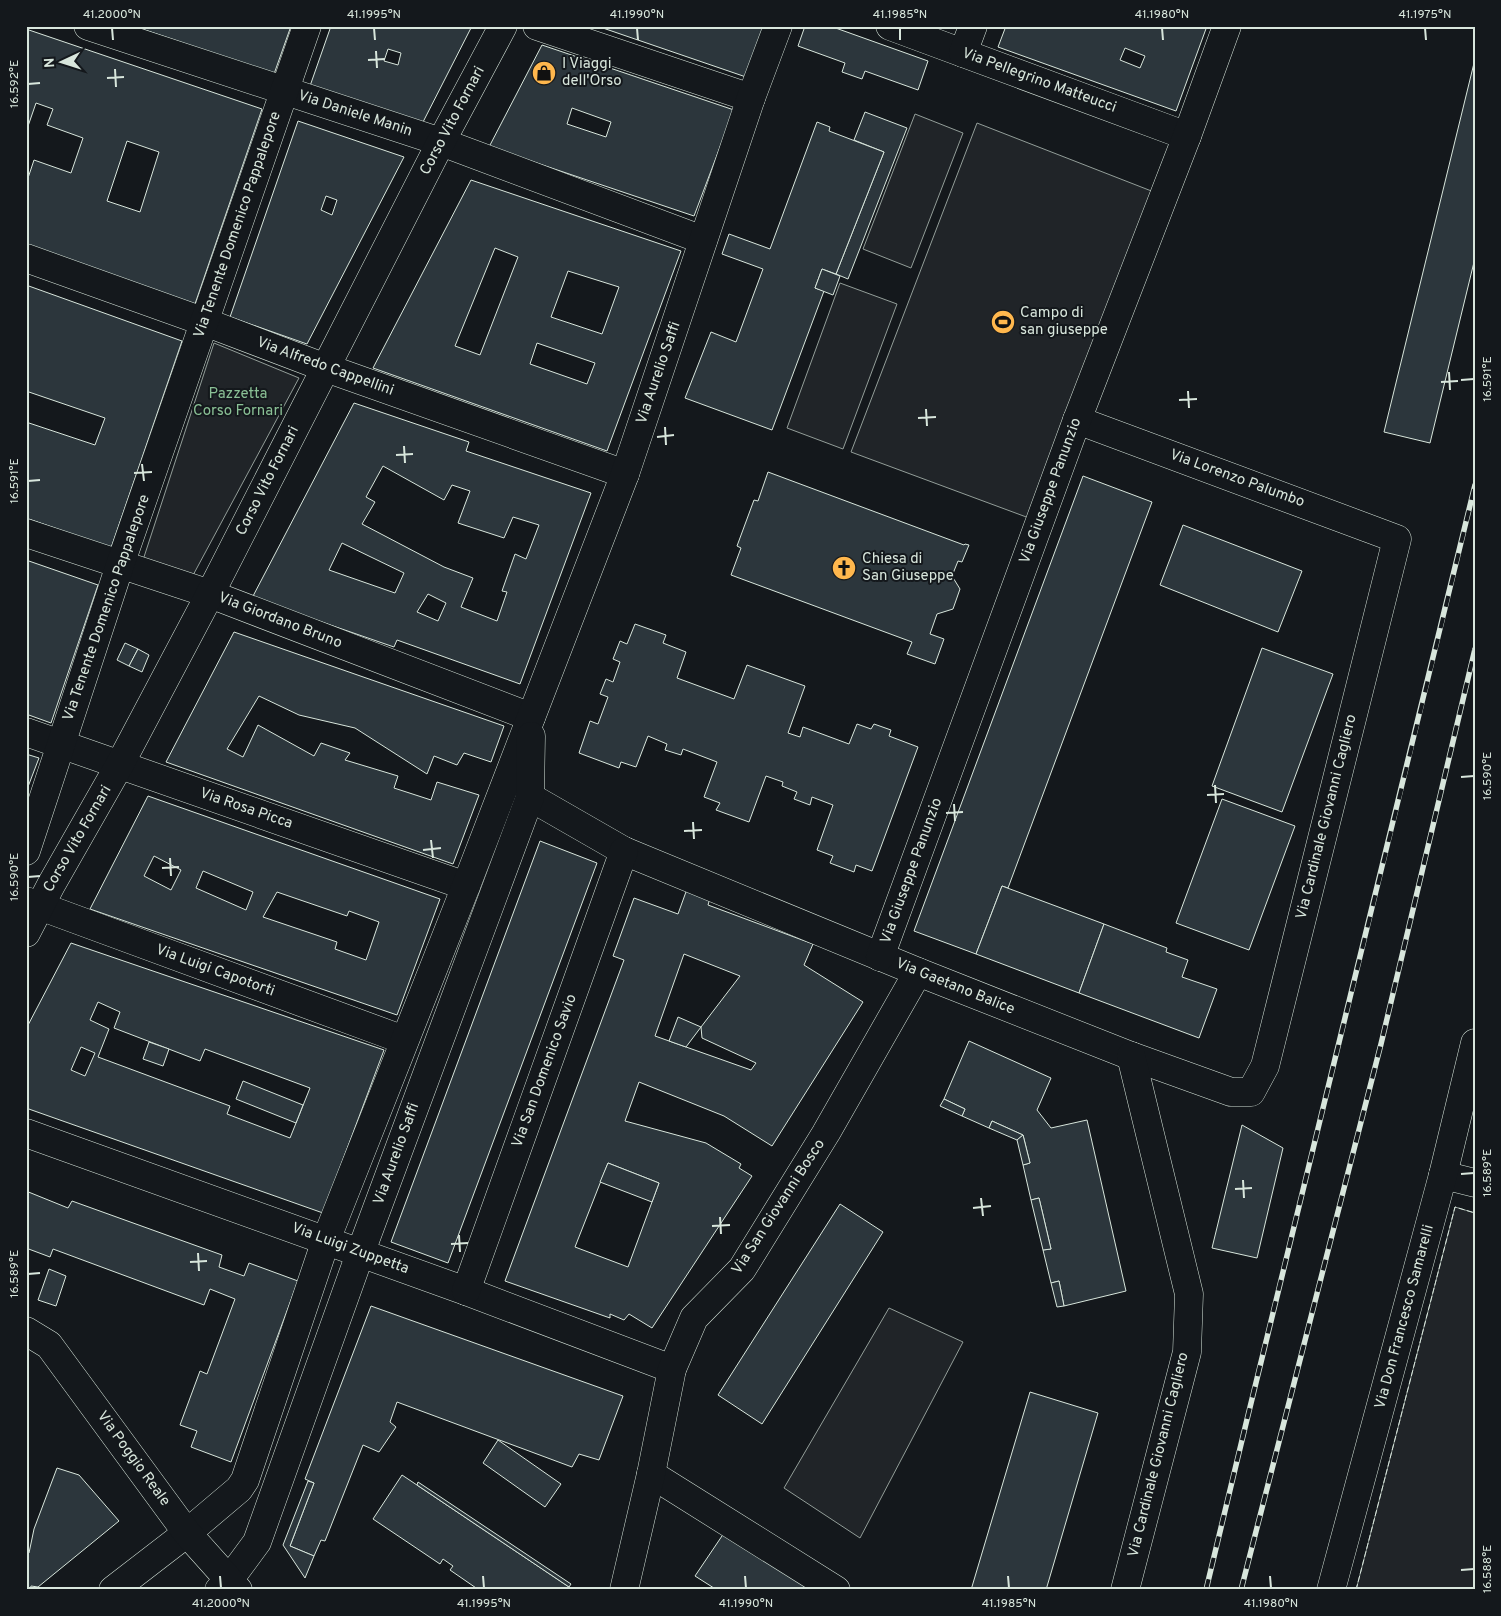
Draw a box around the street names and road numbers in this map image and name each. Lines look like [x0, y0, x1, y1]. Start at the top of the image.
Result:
street label: Via Pellegrino Matteucci [959, 44, 1119, 118]
street label: Corso Vito Fornari [416, 63, 490, 179]
street label: Via Daniele Manin [295, 87, 415, 141]
street label: Via Tenente Domenico Pappalepore [190, 109, 286, 341]
street label: Via Aurelio Saffi [633, 319, 685, 427]
street label: Via Alfredo Cappellini [254, 333, 396, 401]
street label: Via Giuseppe Panunzio [1016, 415, 1086, 567]
street label: Corso Vito Fornari [232, 423, 304, 539]
street label: Via Lorenzo Palumbo [1167, 446, 1307, 512]
street label: Via Tenente Domenico Pappalepore [59, 492, 155, 724]
street label: Via Giordano Bruno [215, 589, 345, 653]
street label: Via Cardinale Giovanni Cagliero [1292, 712, 1362, 922]
street label: Corso Vito Fornari [40, 782, 116, 896]
street label: Via Rosa Picca [197, 784, 295, 834]
street label: Via Giuseppe Panunzio [877, 795, 947, 947]
street label: Via Luigi Capotorti [153, 941, 277, 1001]
street label: Via Gaetano Balice [893, 954, 1017, 1020]
street label: Via San Domenico Savio [508, 992, 582, 1150]
street label: Via Aurelio Saffi [370, 1100, 424, 1208]
street label: Via San Giovanni Bosco [728, 1136, 830, 1278]
street label: Via Luigi Zuppetta [289, 1219, 411, 1279]
street label: Via Don Francesco Samarelli [1371, 1223, 1439, 1411]
street label: Via Cardinale Giovanni Cagliero [1124, 1350, 1194, 1560]
street label: Via Poggio Reale [92, 1408, 174, 1510]

